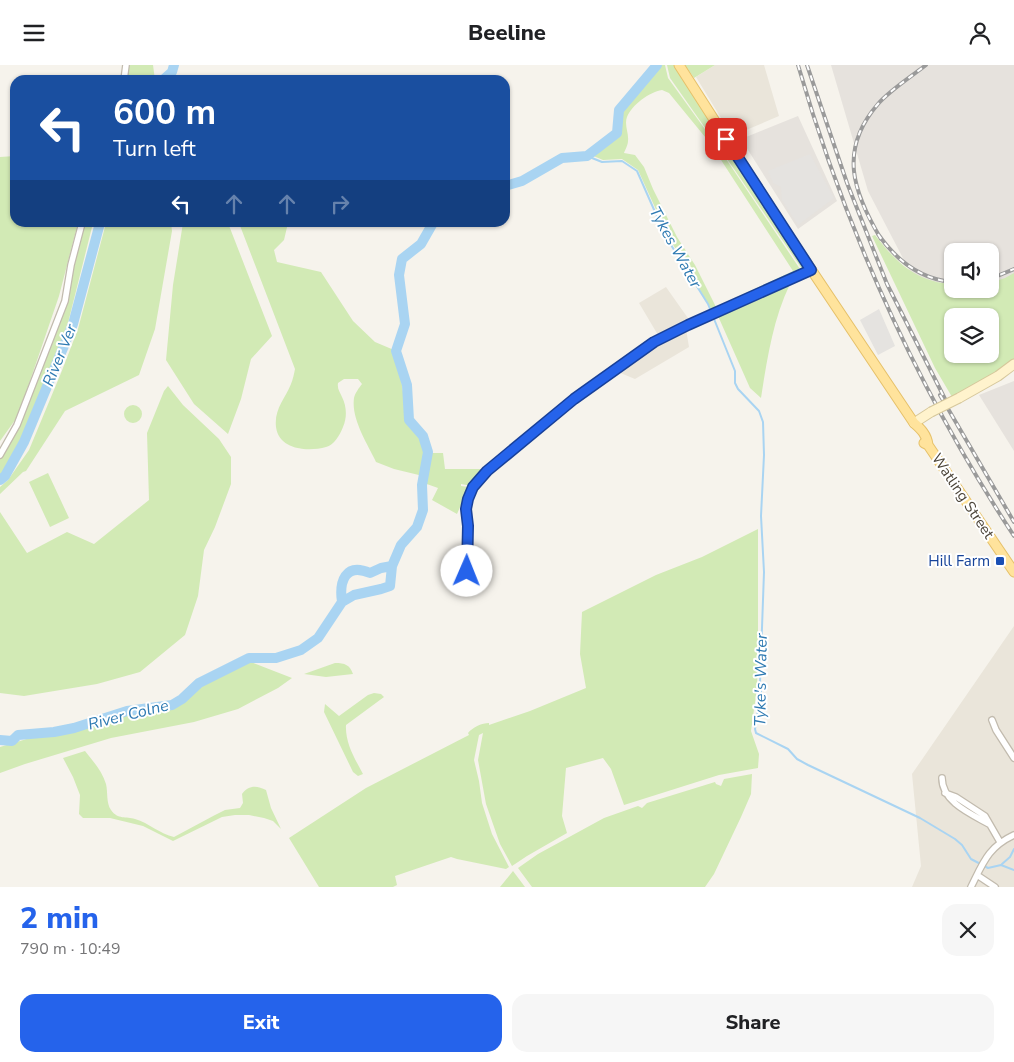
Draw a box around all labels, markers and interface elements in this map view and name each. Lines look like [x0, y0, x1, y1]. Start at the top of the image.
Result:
text: Beeline [468, 18, 546, 48]
icon: menu [20, 19, 48, 47]
icon: person [966, 19, 994, 47]
text: 600 m [113, 89, 216, 136]
icon: left [30, 95, 95, 160]
pin [705, 118, 747, 160]
icon: arrive [712, 125, 740, 153]
text: Turn left [113, 134, 196, 164]
icon: left [167, 190, 195, 218]
icon: ahead [220, 190, 248, 218]
icon: ahead [273, 190, 301, 218]
icon: right [326, 190, 354, 218]
water label: Tykes Water [644, 203, 707, 293]
map controls [944, 243, 999, 363]
button: sound [944, 243, 999, 298]
button: layers [944, 308, 999, 363]
water label: River Ver [38, 320, 83, 390]
street label: Watling Street [927, 449, 999, 543]
position arrow [440, 544, 492, 596]
place label: Hill Farm [928, 551, 990, 571]
marker: Hill Farm [994, 555, 1006, 567]
water label: Tyke's Water [749, 632, 773, 727]
water label: River Colne [86, 694, 171, 736]
text: 2 min [20, 898, 99, 939]
button: close [942, 904, 994, 956]
text: 790 m · 10:49 [20, 938, 121, 960]
button: Exit [20, 994, 502, 1052]
button: Share [512, 994, 994, 1052]

